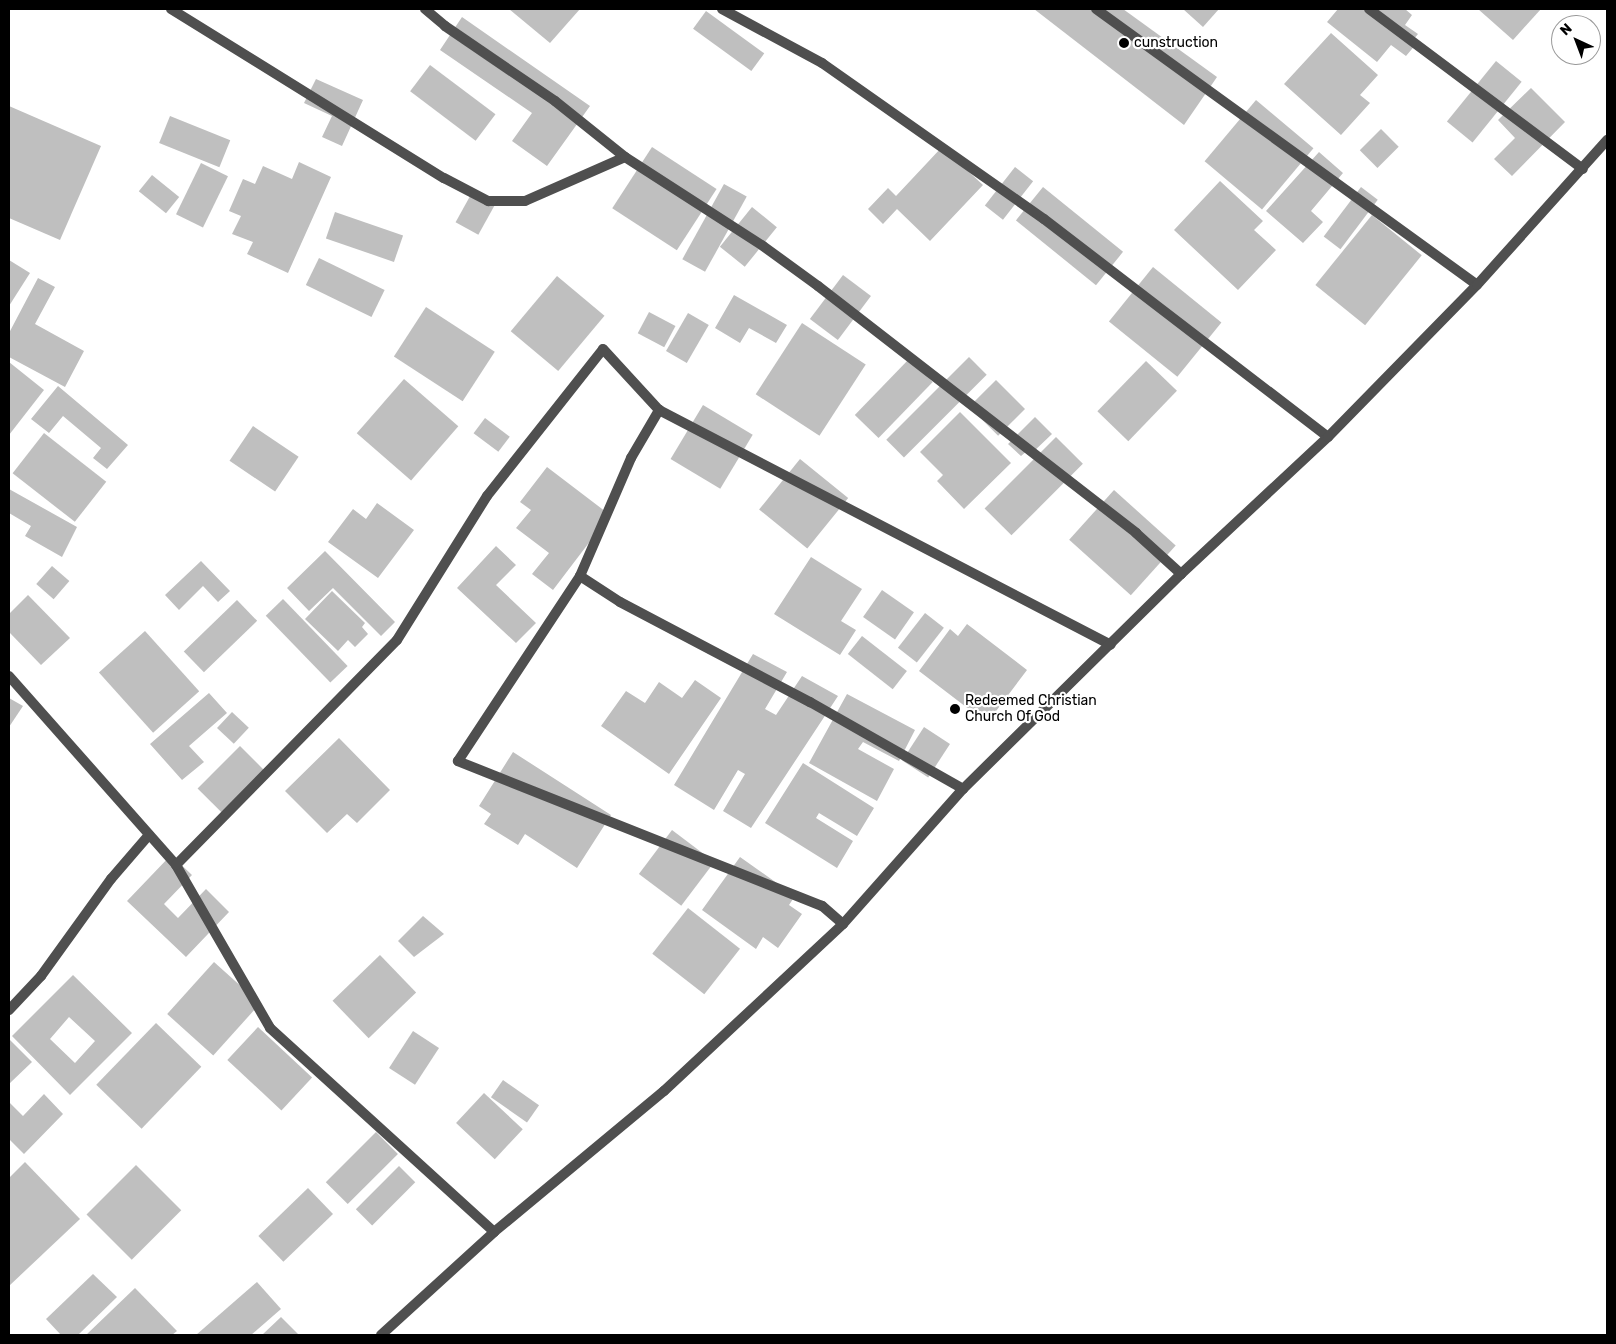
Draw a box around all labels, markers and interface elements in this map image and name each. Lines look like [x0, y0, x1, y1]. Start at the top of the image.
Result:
north arrow [1551, 15, 1601, 65]
text: N [1557, 20, 1576, 39]
place label: cunstruction [1134, 35, 1218, 51]
marker: cunstruction [1118, 37, 1130, 49]
place label: Redeemed Christian Church Of God [965, 693, 1097, 726]
marker: Redeemed Christian Church Of God [949, 703, 961, 715]

